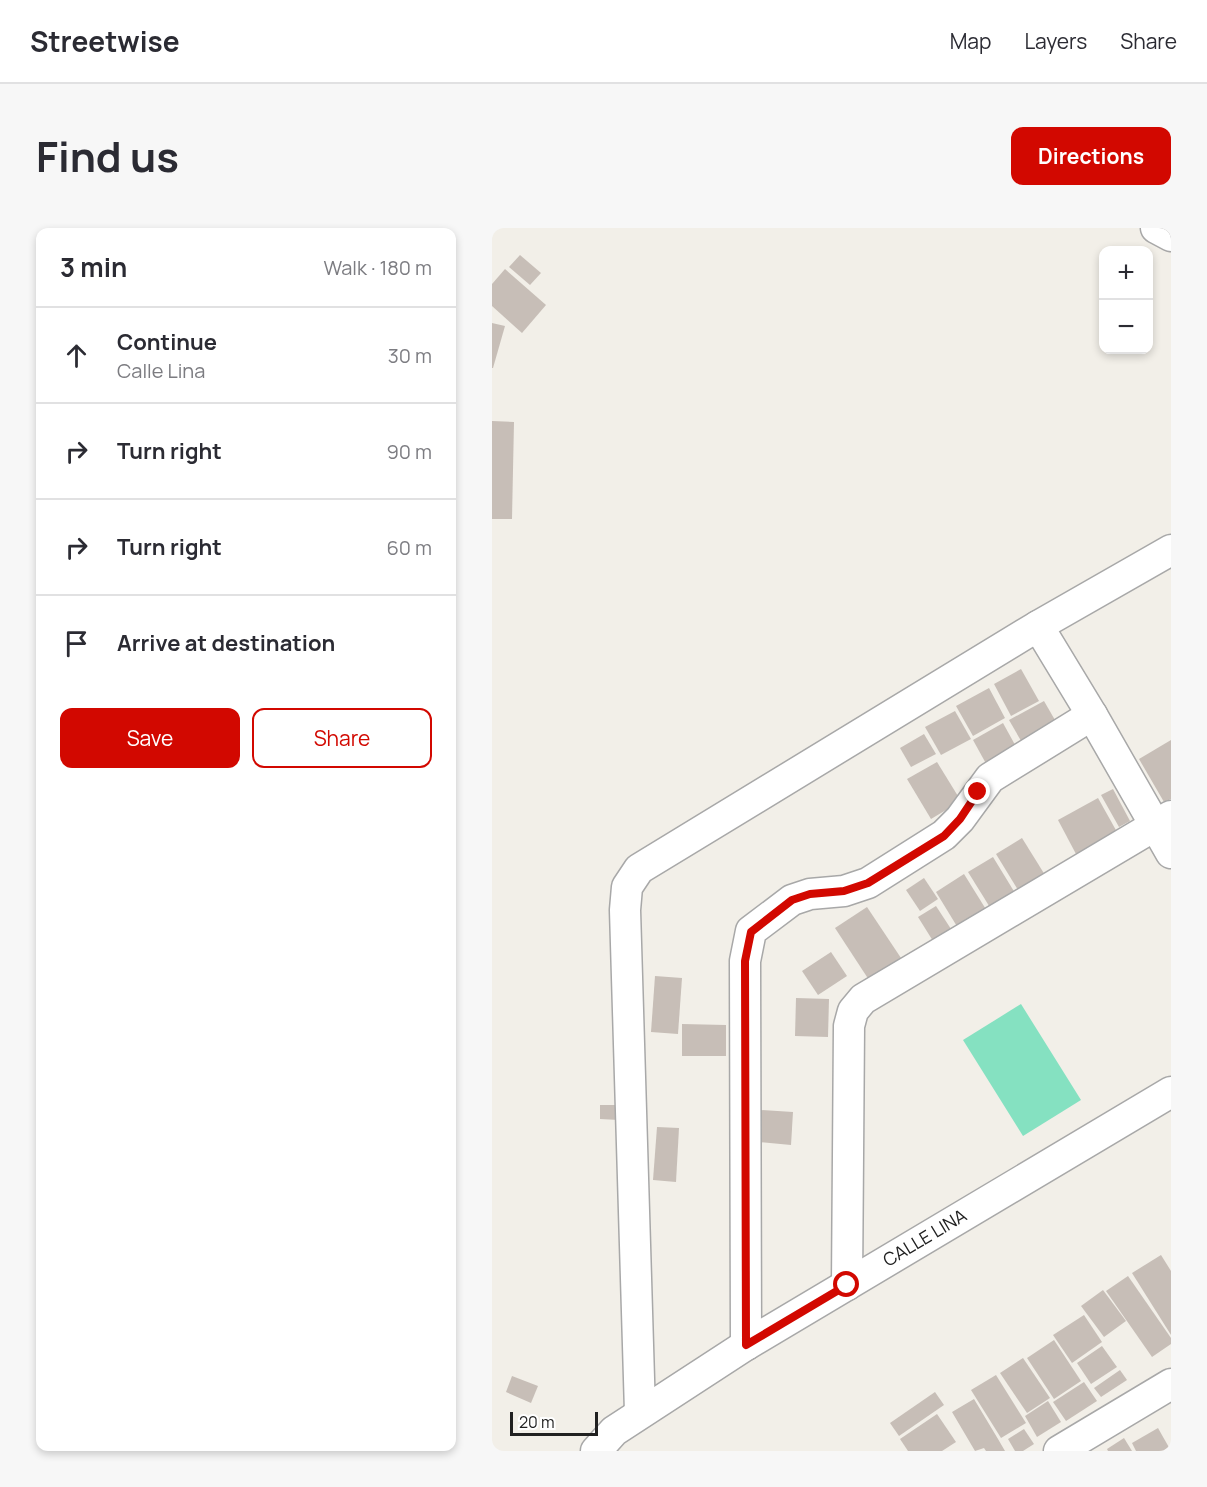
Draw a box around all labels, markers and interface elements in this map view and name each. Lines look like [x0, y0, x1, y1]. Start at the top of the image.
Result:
text: Streetwise [30, 22, 180, 60]
text: Map [950, 27, 991, 55]
text: Layers [1024, 27, 1087, 55]
text: Share [1120, 27, 1177, 55]
text: Find us [36, 127, 179, 185]
button: Directions [1011, 127, 1171, 185]
map controls [1099, 246, 1153, 354]
button: + [1099, 246, 1153, 300]
text: 3 min [60, 249, 127, 285]
text: Walk · 180 m [323, 254, 432, 281]
button: − [1099, 300, 1153, 354]
text: Continue [117, 327, 217, 357]
icon: ahead [60, 339, 93, 372]
text: 30 m [388, 342, 432, 369]
text: Calle Lina [117, 357, 205, 384]
icon: right [60, 435, 93, 468]
text: Turn right [117, 436, 222, 466]
text: 90 m [386, 438, 432, 465]
icon: right [60, 531, 93, 564]
text: Turn right [117, 532, 222, 562]
text: 60 m [386, 534, 432, 561]
icon: arrive [60, 627, 93, 660]
text: Arrive at destination [117, 628, 335, 658]
button: Save [60, 708, 240, 768]
button: Share [252, 708, 432, 768]
route end [964, 778, 990, 804]
street label: CALLE LINA [878, 1203, 971, 1271]
route start [833, 1271, 859, 1297]
scale bar [510, 1409, 598, 1436]
text: 20 m [519, 1411, 555, 1433]

